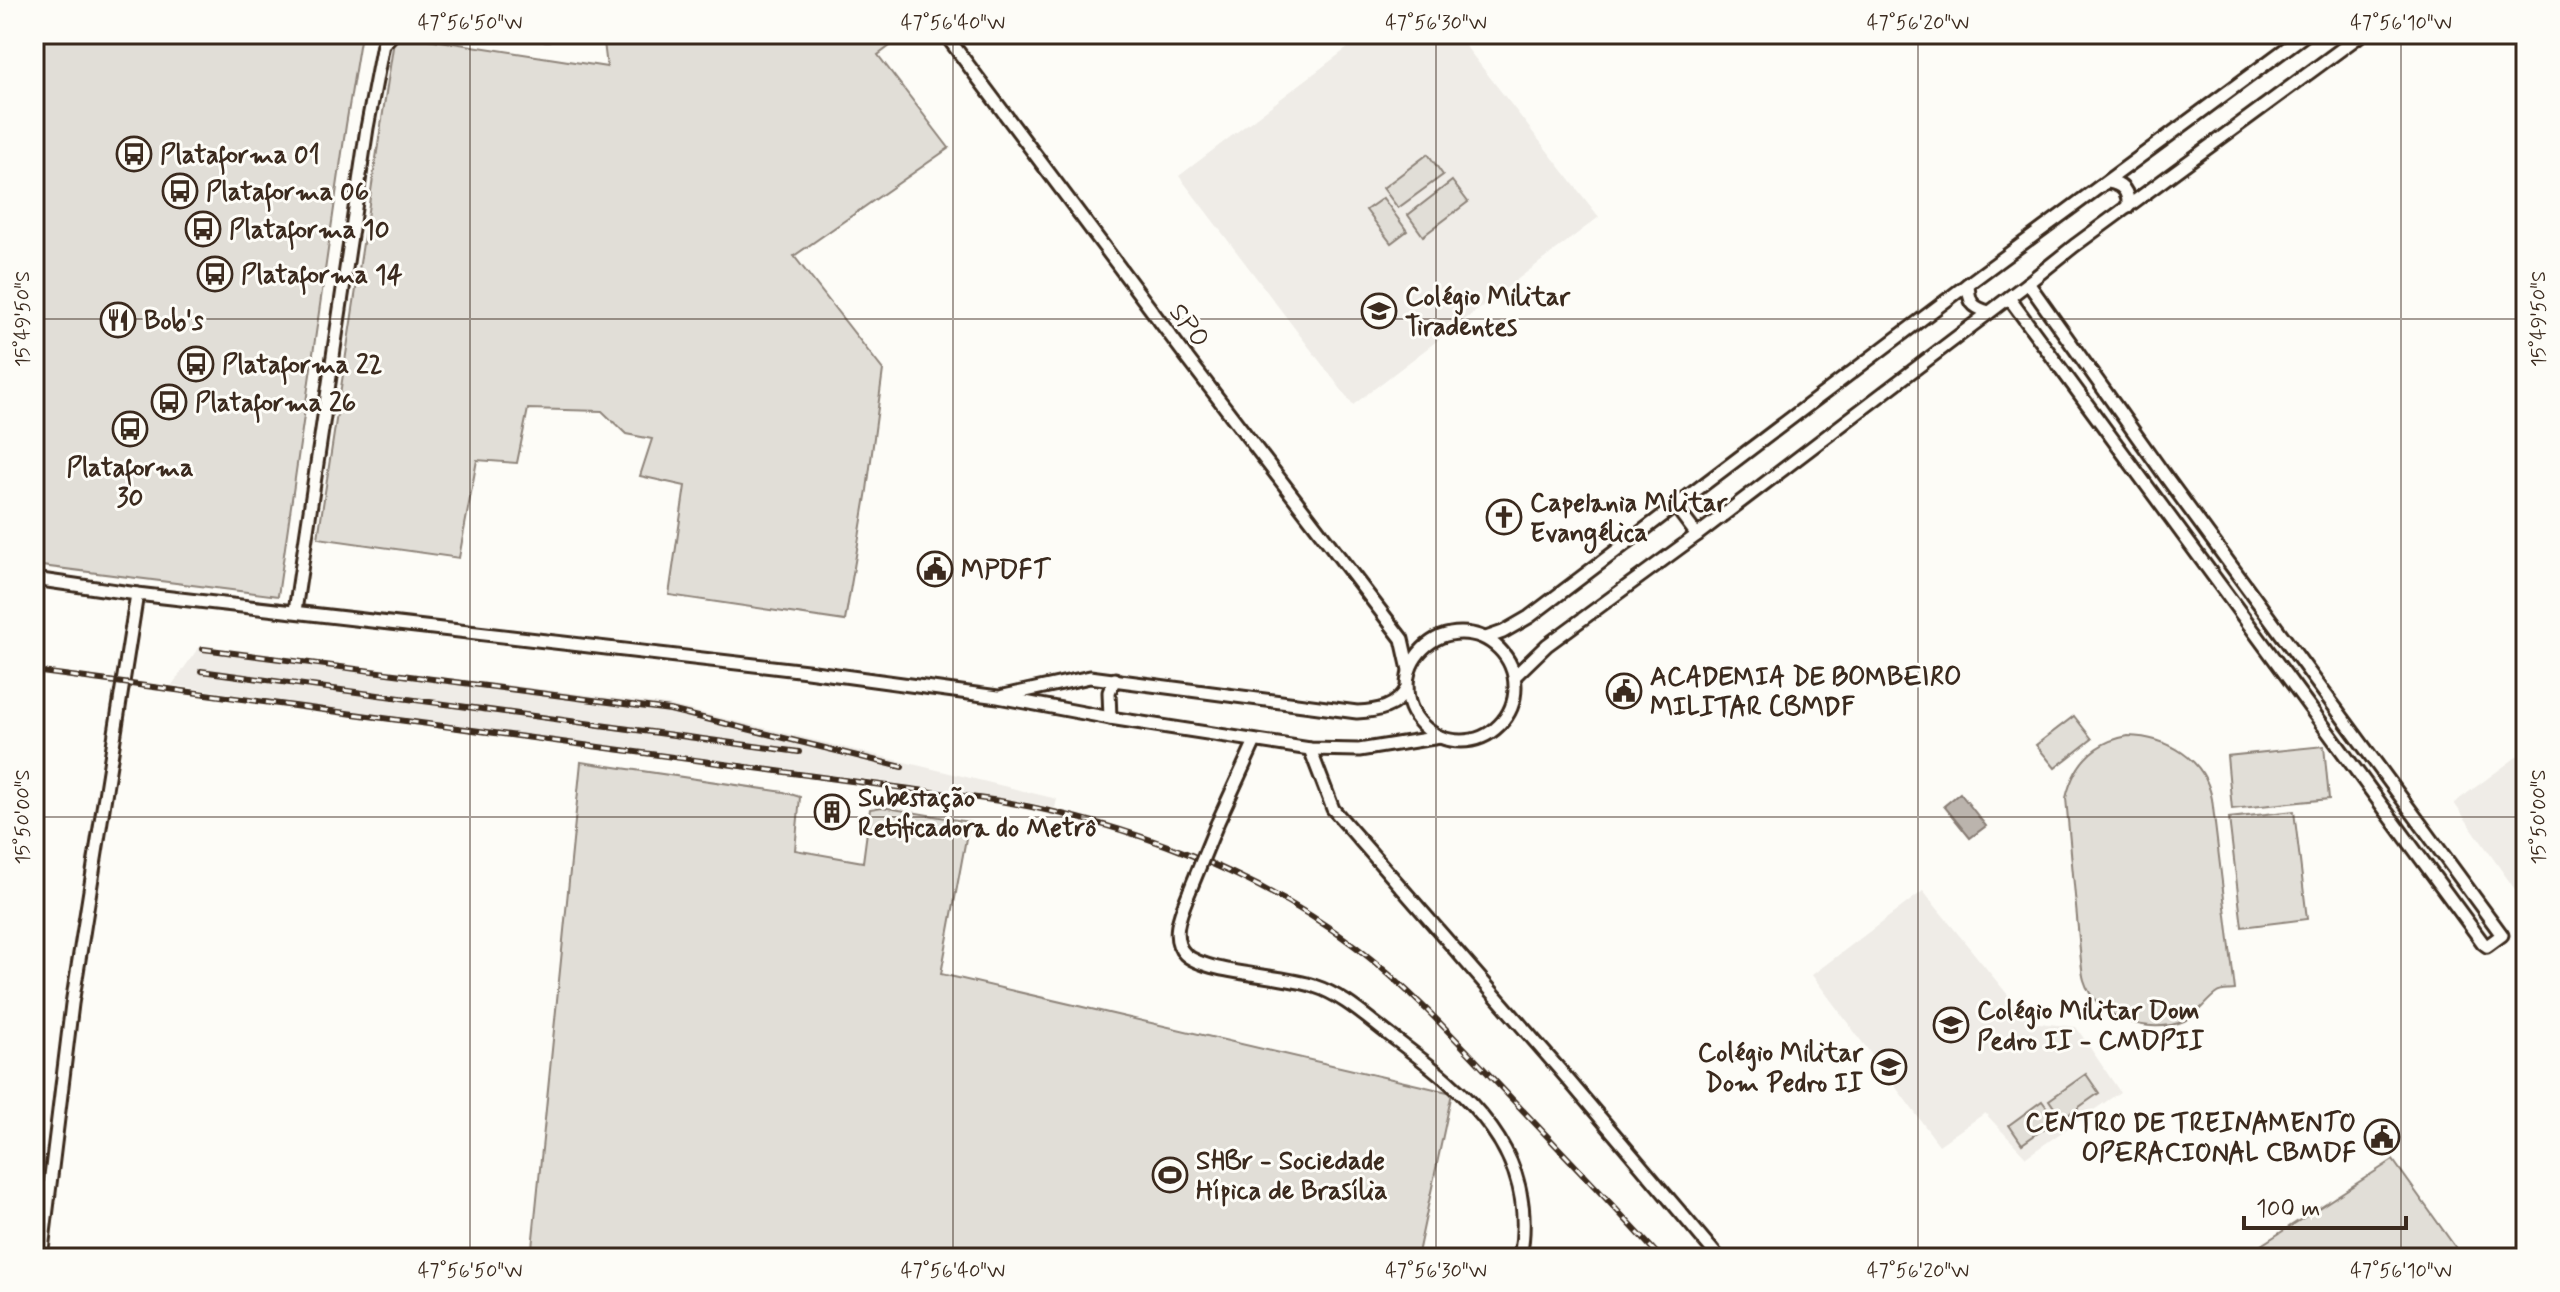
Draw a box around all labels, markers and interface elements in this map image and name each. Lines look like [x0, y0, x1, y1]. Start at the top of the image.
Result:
text: 47°56'50"W [418, 10, 522, 37]
text: 47°56'40"W [901, 10, 1005, 37]
text: 47°56'30"W [1385, 10, 1487, 37]
text: 47°56'20"W [1867, 10, 1969, 37]
text: 47°56'10"W [2350, 10, 2452, 37]
bus stop icon: Plataforma 01 [115, 135, 153, 173]
place label: Plataforma 01 [160, 139, 320, 175]
bus stop icon: Plataforma 06 [161, 172, 199, 210]
place label: Plataforma 06 [206, 176, 369, 212]
bus stop icon: Plataforma 10 [184, 210, 222, 248]
place label: Plataforma 10 [229, 214, 390, 250]
bus stop icon: Plataforma 14 [196, 255, 234, 293]
place label: Plataforma 14 [241, 259, 403, 295]
text: 15°49'50"S [10, 271, 37, 367]
text: 15°49'50"S [2526, 271, 2553, 367]
place label: Colégio Militar Tiradentes [1405, 281, 1571, 345]
school or university icon: Colégio Militar Tiradentes [1360, 292, 1398, 330]
street label: SPO [1161, 297, 1216, 355]
restaurant icon: Bob's [99, 301, 137, 339]
place label: Bob's [144, 305, 204, 339]
bus stop icon: Plataforma 22 [177, 345, 215, 383]
place label: Plataforma 22 [222, 349, 383, 385]
bus stop icon: Plataforma 26 [150, 383, 188, 421]
place label: Plataforma 26 [195, 387, 356, 423]
bus stop icon: Plataforma 30 [111, 410, 149, 448]
place label: Plataforma 30 [66, 452, 194, 516]
place label: Capelania Militar Evangélica [1530, 487, 1728, 554]
church icon: Capelania Militar Evangélica [1485, 498, 1523, 536]
public building icon: MPDFT [916, 550, 954, 588]
place label: MPDFT [961, 554, 1051, 588]
place label: ACADEMIA DE BOMBEIRO MILITAR CBMDF [1650, 661, 1962, 725]
public building icon: ACADEMIA DE BOMBEIRO MILITAR CBMDF [1605, 672, 1643, 710]
text: 15°50'00"S [10, 769, 37, 865]
text: 15°50'00"S [2526, 769, 2553, 865]
place label: Subestação Retificadora do Metrô [858, 782, 1096, 846]
building icon: Subestação Retificadora do Metrô [813, 793, 851, 831]
place label: Colégio Militar Dom Pedro II - CMDPII [1977, 995, 2204, 1059]
school or university icon: Colégio Militar Dom Pedro II - CMDPII [1932, 1006, 1970, 1044]
place label: Colégio Militar Dom Pedro II [1698, 1037, 1864, 1101]
school or university icon: Colégio Militar Dom Pedro II [1870, 1048, 1908, 1086]
place label: CENTRO DE TREINAMENTO OPERACIONAL CBMDF [2025, 1107, 2356, 1171]
public building icon: CENTRO DE TREINAMENTO OPERACIONAL CBMDF [2363, 1118, 2401, 1156]
place label: SHBr - Sociedade Hípica de Brasília [1196, 1145, 1388, 1209]
sports icon: SHBr - Sociedade Hípica de Brasília [1151, 1156, 1189, 1194]
scale bar [2244, 1180, 2406, 1230]
text: 100 m [2256, 1194, 2320, 1225]
text: 47°56'50"W [418, 1258, 522, 1285]
text: 47°56'40"W [901, 1258, 1005, 1285]
text: 47°56'30"W [1385, 1258, 1487, 1285]
text: 47°56'20"W [1867, 1258, 1969, 1285]
text: 47°56'10"W [2350, 1258, 2452, 1285]

